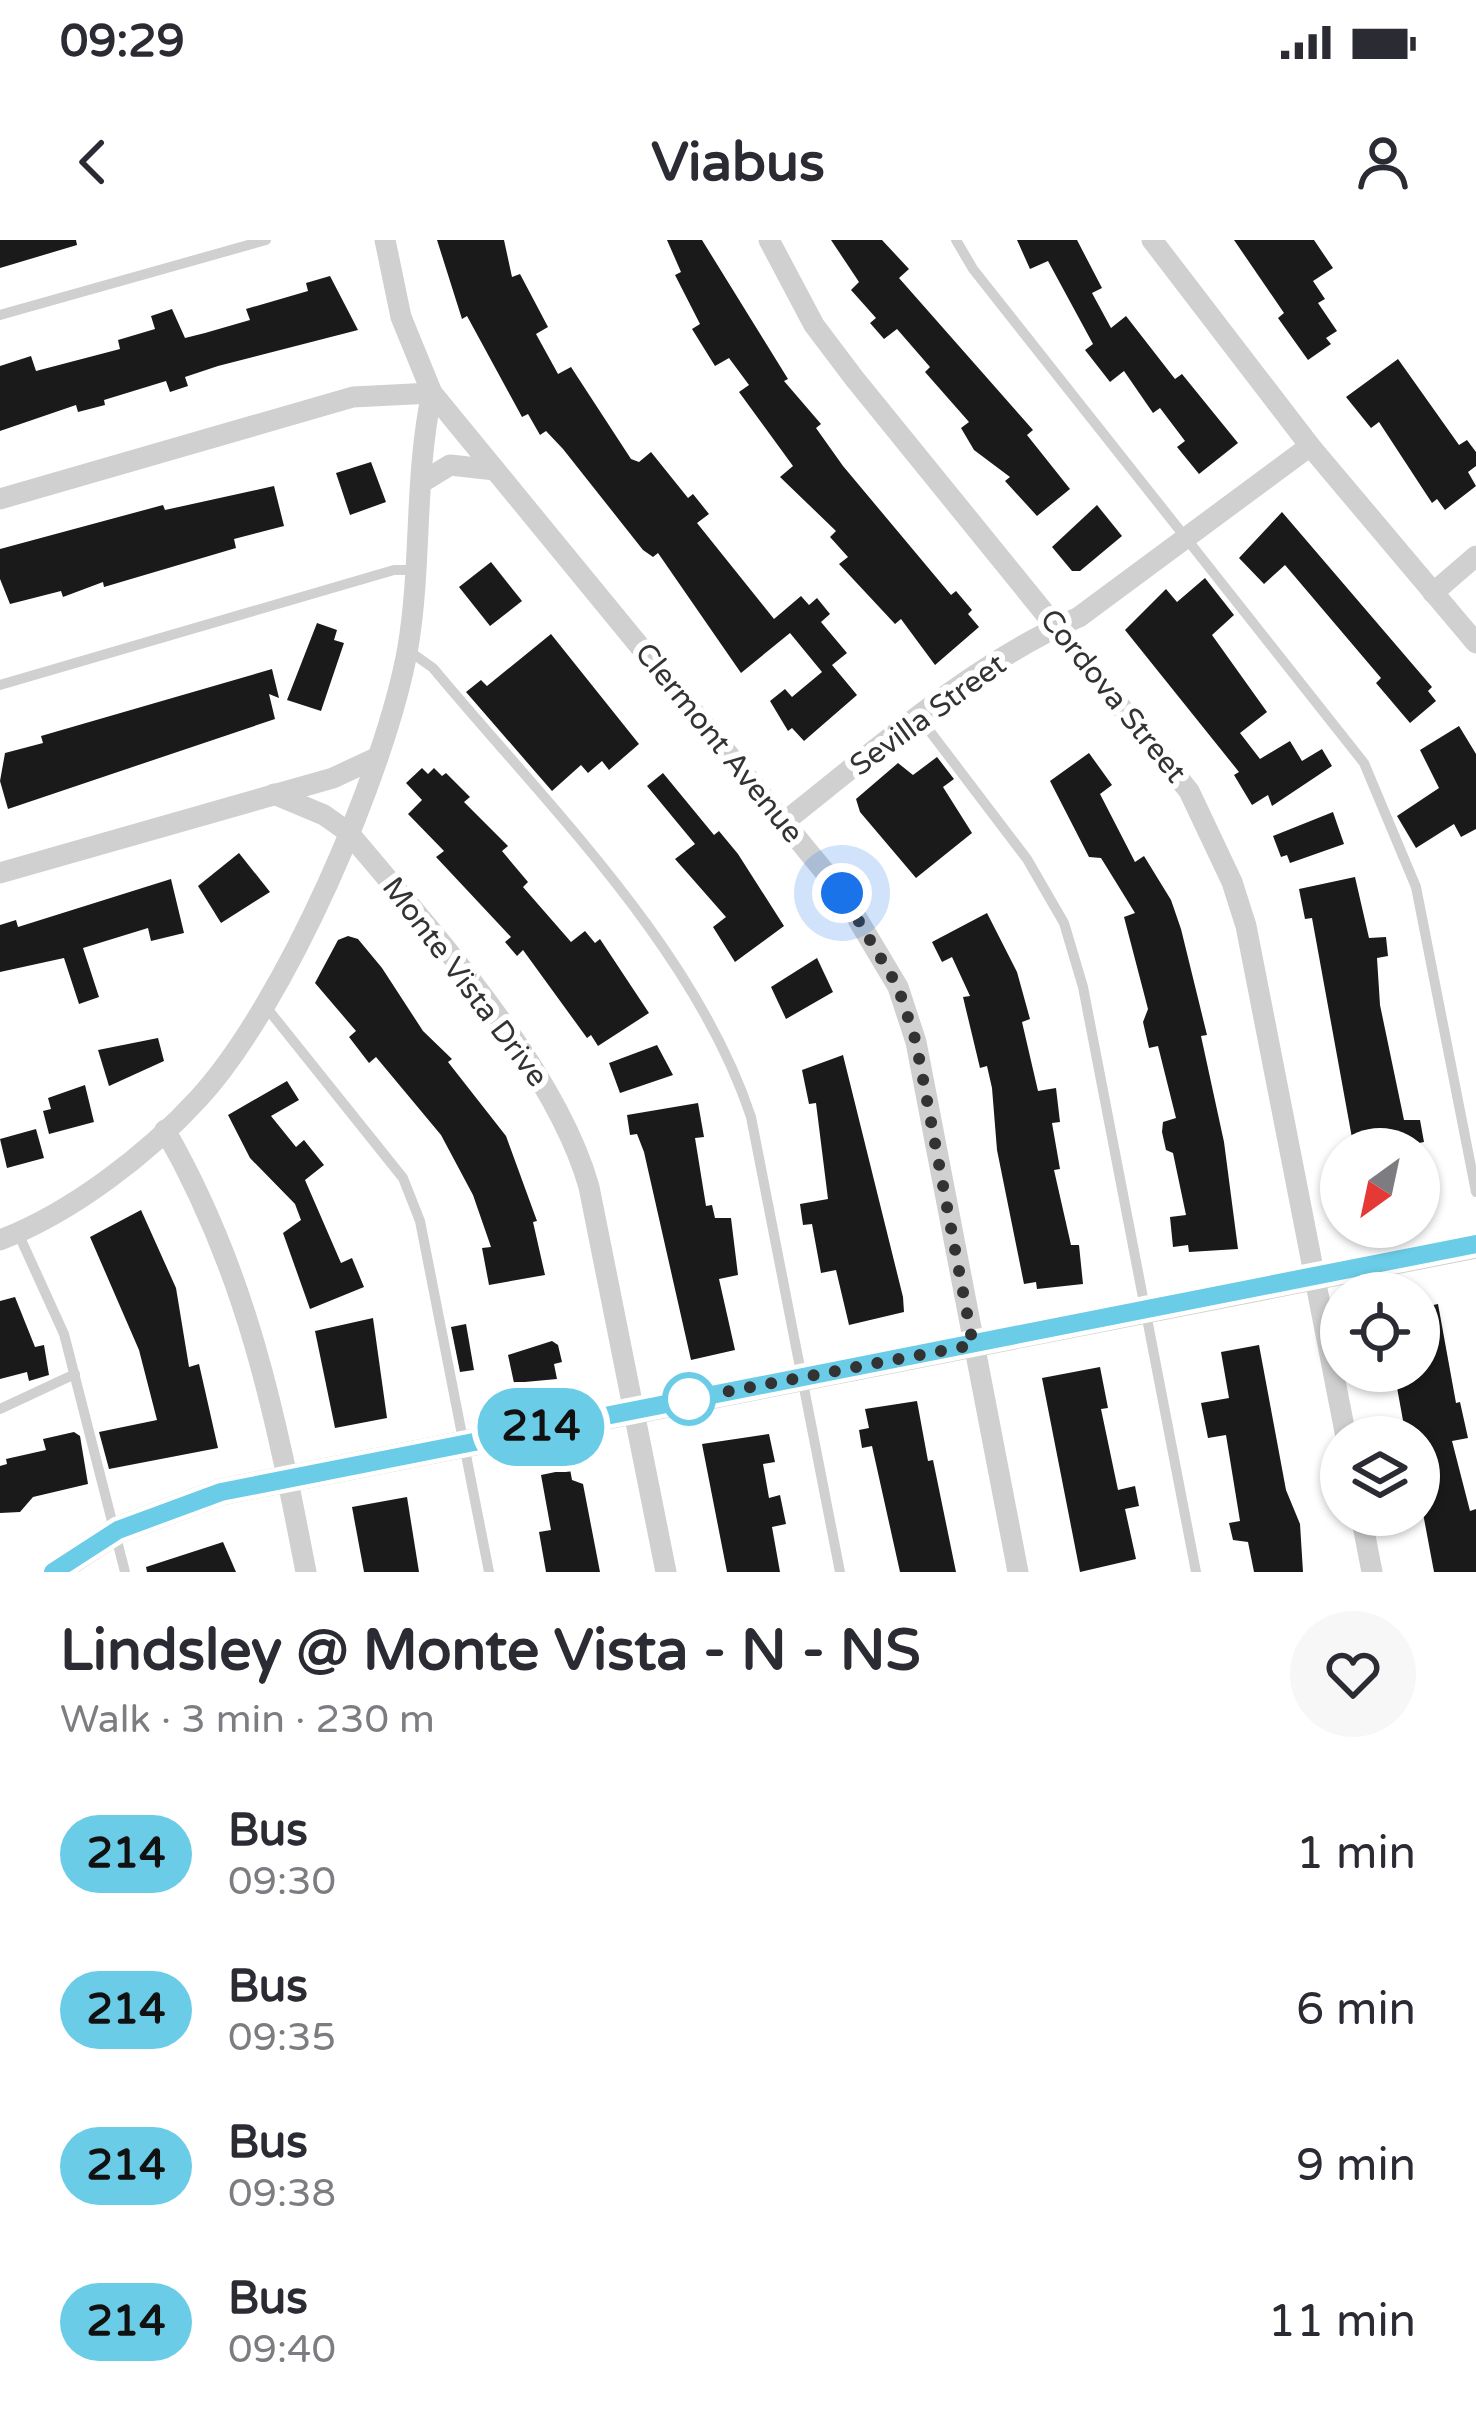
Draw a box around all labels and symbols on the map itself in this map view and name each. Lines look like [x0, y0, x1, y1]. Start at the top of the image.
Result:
street label: Cordova Street [1032, 602, 1194, 790]
street label: Clermont Avenue [627, 635, 811, 851]
street label: Sevilla Street [843, 646, 1013, 784]
your location [812, 863, 872, 923]
street label: Monte Vista Drive [374, 870, 556, 1094]
north arrow [1320, 1128, 1440, 1248]
unlabelled marker [664, 1374, 714, 1424]
line badge: 214 [472, 1388, 610, 1466]

